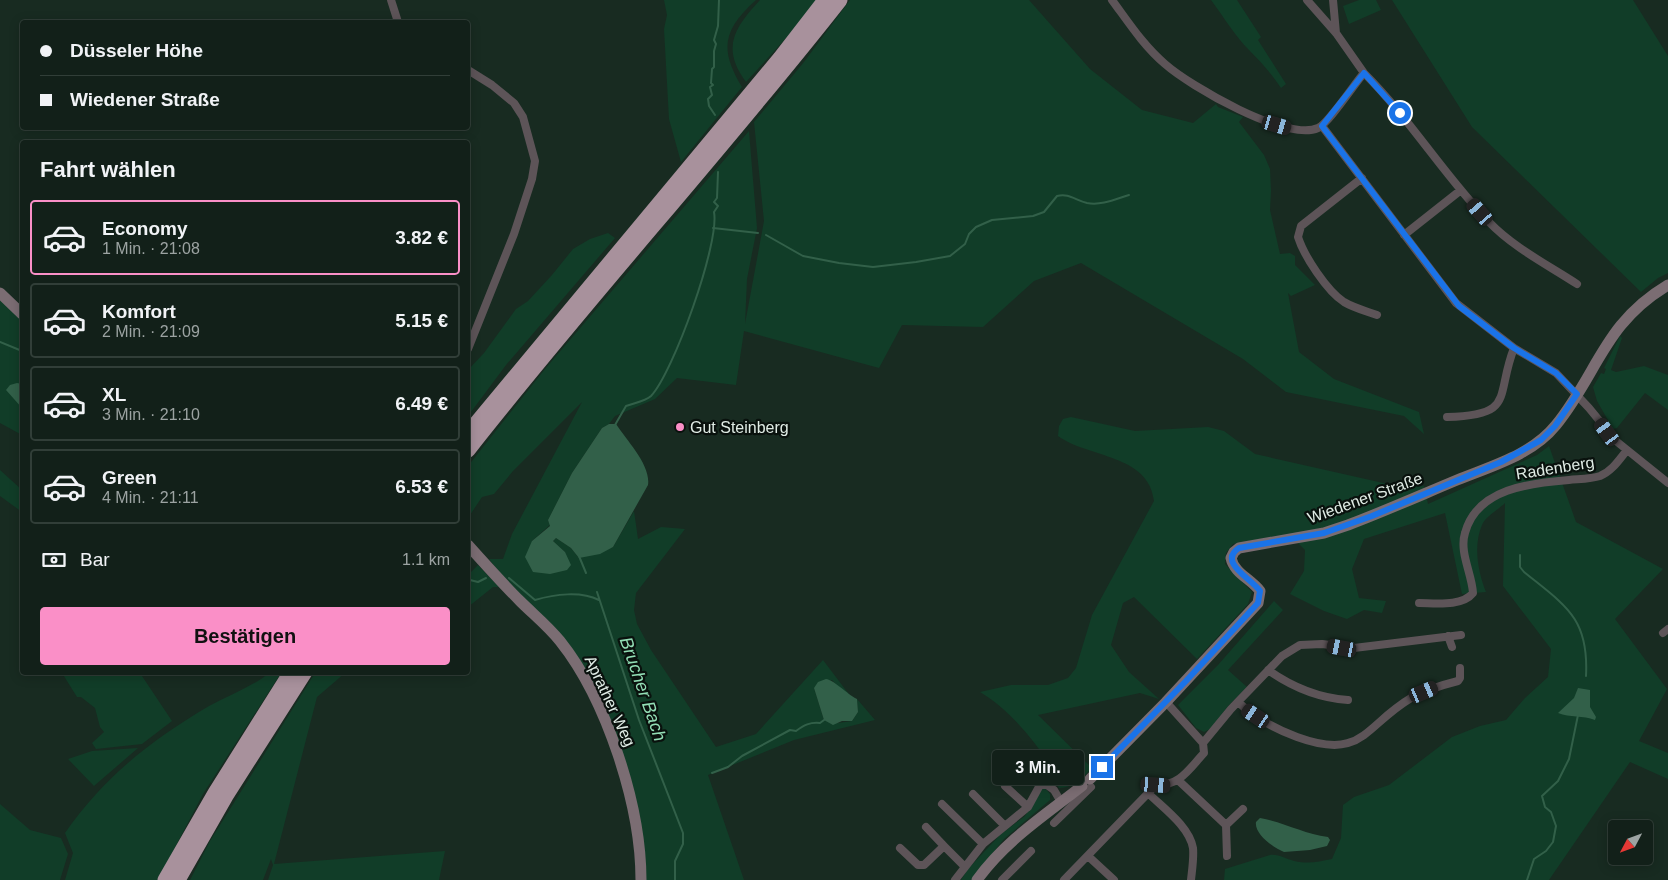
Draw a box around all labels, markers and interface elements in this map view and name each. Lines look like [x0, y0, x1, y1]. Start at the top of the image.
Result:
text: Düsseler Höhe [70, 40, 203, 61]
text: Wiedener Straße [70, 89, 220, 110]
route start [1389, 102, 1411, 124]
car [1260, 114, 1293, 136]
text: Fahrt wählen [40, 157, 176, 182]
car [1464, 196, 1495, 228]
icon: car [42, 215, 87, 260]
text: Economy [102, 218, 188, 239]
text: 3.82 € [395, 227, 448, 248]
text: 1 Min. · 21:08 [102, 240, 200, 257]
icon: car [42, 298, 87, 343]
text: Komfort [102, 301, 176, 322]
text: 5.15 € [395, 310, 448, 331]
text: 2 Min. · 21:09 [102, 323, 200, 340]
icon: car [42, 381, 87, 426]
text: XL [102, 384, 126, 405]
text: 6.49 € [395, 393, 448, 414]
text: 3 Min. · 21:10 [102, 406, 200, 423]
car [1592, 415, 1621, 449]
place label: Gut Steinberg [690, 419, 789, 436]
marker: Gut Steinberg [674, 421, 686, 433]
street label: Radenberg [1515, 453, 1595, 483]
icon: car [42, 464, 87, 509]
text: Green [102, 467, 157, 488]
street label: Wiedener Straße [1305, 469, 1425, 527]
text: 6.53 € [395, 476, 448, 497]
text: 4 Min. · 21:11 [102, 489, 199, 506]
icon: cash [40, 546, 68, 574]
text: Bar [80, 549, 110, 570]
text: 1.1 km [402, 551, 450, 568]
button: Bestätigen [40, 607, 450, 665]
water label: Brucher Bach [616, 634, 670, 744]
car [1325, 638, 1358, 658]
street label: Aprather Weg [581, 653, 639, 749]
car [1407, 679, 1440, 705]
car [1239, 701, 1272, 731]
callout: 3 Min. [992, 750, 1084, 784]
route end [1091, 756, 1113, 778]
text: 3 Min. [1015, 759, 1061, 776]
car [1140, 776, 1171, 794]
north arrow [1608, 820, 1652, 865]
map controls [1608, 820, 1653, 865]

